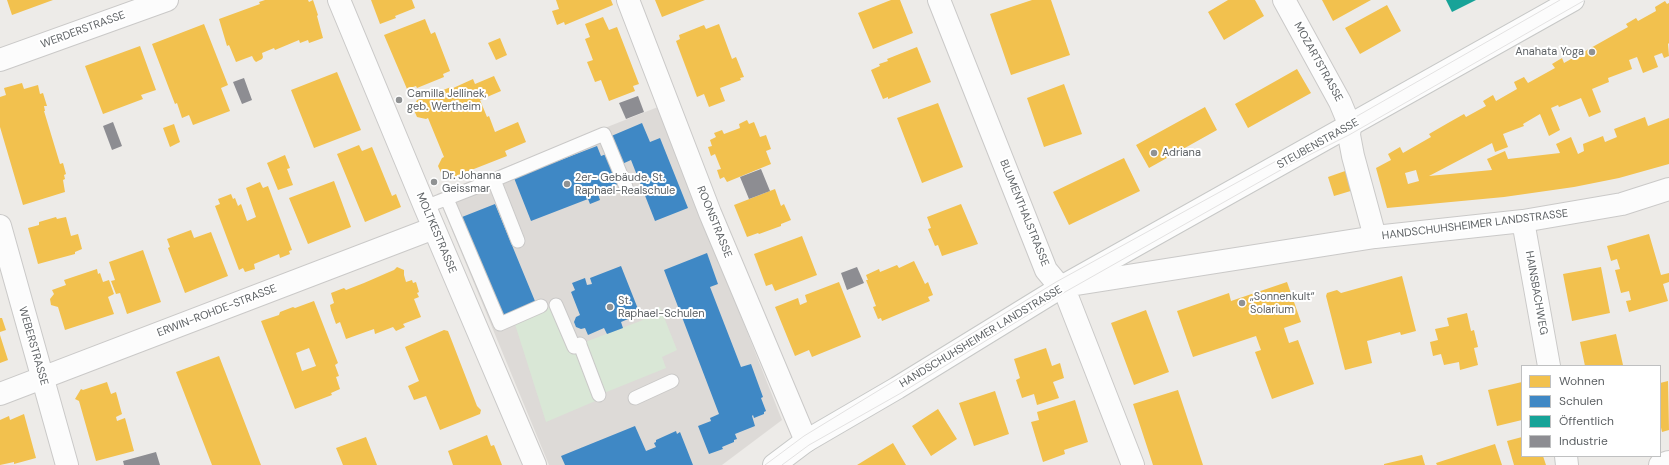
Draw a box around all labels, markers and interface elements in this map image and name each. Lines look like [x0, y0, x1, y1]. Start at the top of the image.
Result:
street label: WERDERSTRASSE [39, 9, 127, 51]
street label: MOZARTSTRASSE [1291, 20, 1345, 104]
place label: Anahata Yoga [1515, 45, 1584, 59]
marker: Anahata Yoga [1587, 47, 1597, 57]
place label: Camilla Jellinek, geb. Wertheim [407, 87, 487, 113]
marker: Camilla Jellinek, geb. Wertheim [394, 95, 404, 105]
street label: STEUBENSTRASSE [1275, 116, 1361, 172]
place label: Adriana [1162, 146, 1201, 160]
marker: Adriana [1149, 148, 1159, 158]
street label: BLUMENTHALSTRASSE [997, 158, 1051, 268]
place label: Dr. Johanna Geissmar [442, 169, 501, 195]
place label: 2er- Gebäude, St. Raphael-Realschule [575, 171, 675, 197]
marker: Dr. Johanna Geissmar [429, 177, 439, 187]
marker: 2er- Gebäude, St. Raphael-Realschule [562, 179, 572, 189]
street label: ROONSTRASSE [694, 184, 734, 260]
street label: MOLTKESTRASSE [413, 191, 459, 275]
street label: HANDSCHUHSHEIMER LANDSTRASSE [1381, 207, 1569, 243]
street label: HAINSBACHWEG [1522, 250, 1550, 336]
street label: ERWIN-ROHDE-STRASSE [155, 282, 279, 340]
street label: HANDSCHUHSHEIMER LANDSTRASSE [897, 283, 1065, 391]
place label: „Sonnenkult“ Solarium [1250, 290, 1315, 316]
place label: St. Raphael-Schulen [618, 294, 705, 320]
marker: „Sonnenkult“ Solarium [1237, 298, 1247, 308]
marker: St. Raphael-Schulen [605, 302, 615, 312]
street label: WEBERSTRASSE [15, 305, 51, 387]
legend [1521, 365, 1661, 457]
text: Wohnen [1559, 373, 1605, 389]
text: Schulen [1559, 393, 1603, 409]
text: Öffentlich [1559, 413, 1614, 429]
text: Industrie [1559, 433, 1608, 449]

